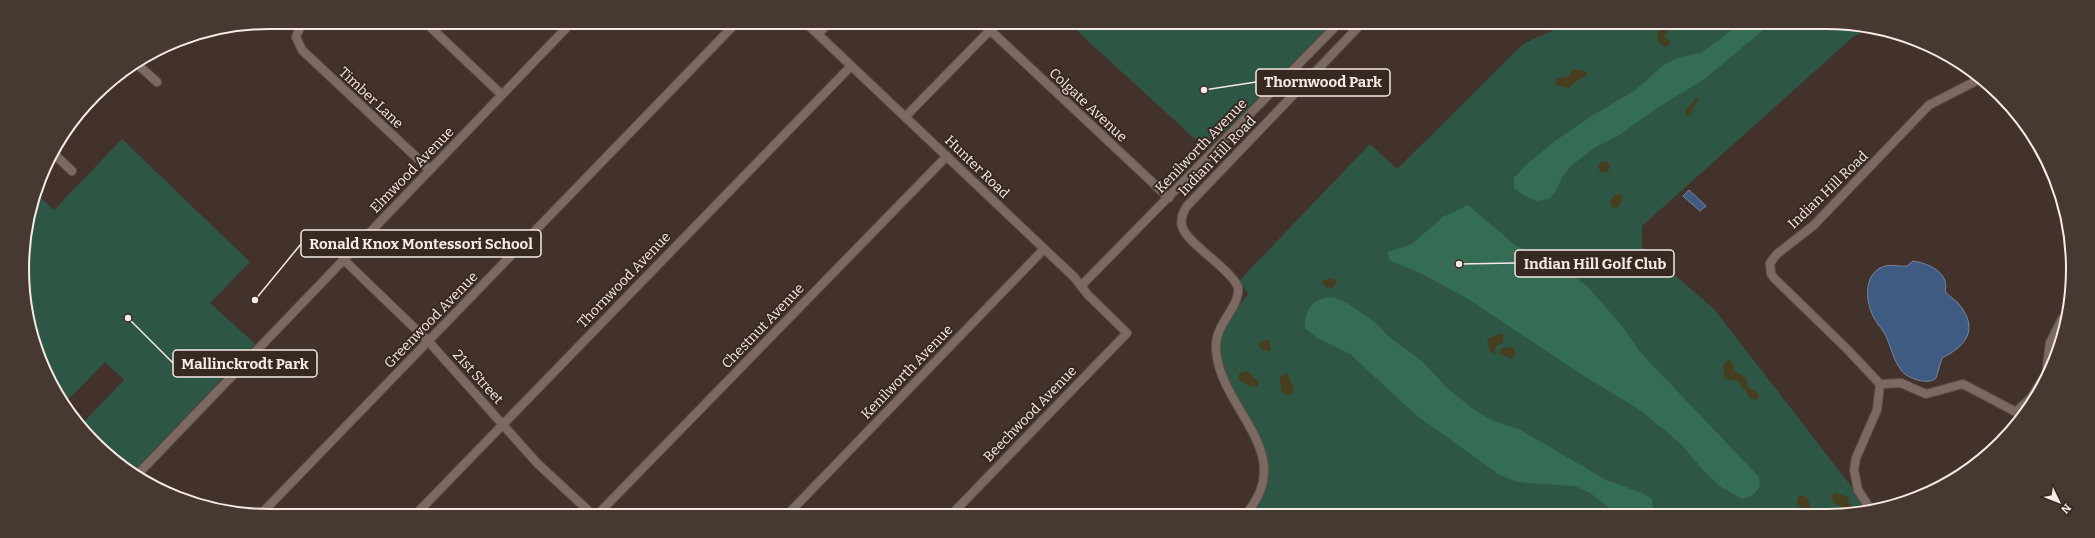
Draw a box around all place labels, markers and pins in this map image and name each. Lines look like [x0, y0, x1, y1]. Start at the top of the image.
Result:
callout: Thornwood Park [1256, 69, 1390, 96]
callout: Ronald Knox Montessori School [301, 230, 541, 257]
callout: Indian Hill Golf Club [1515, 250, 1674, 277]
callout: Mallinckrodt Park [173, 350, 317, 377]

